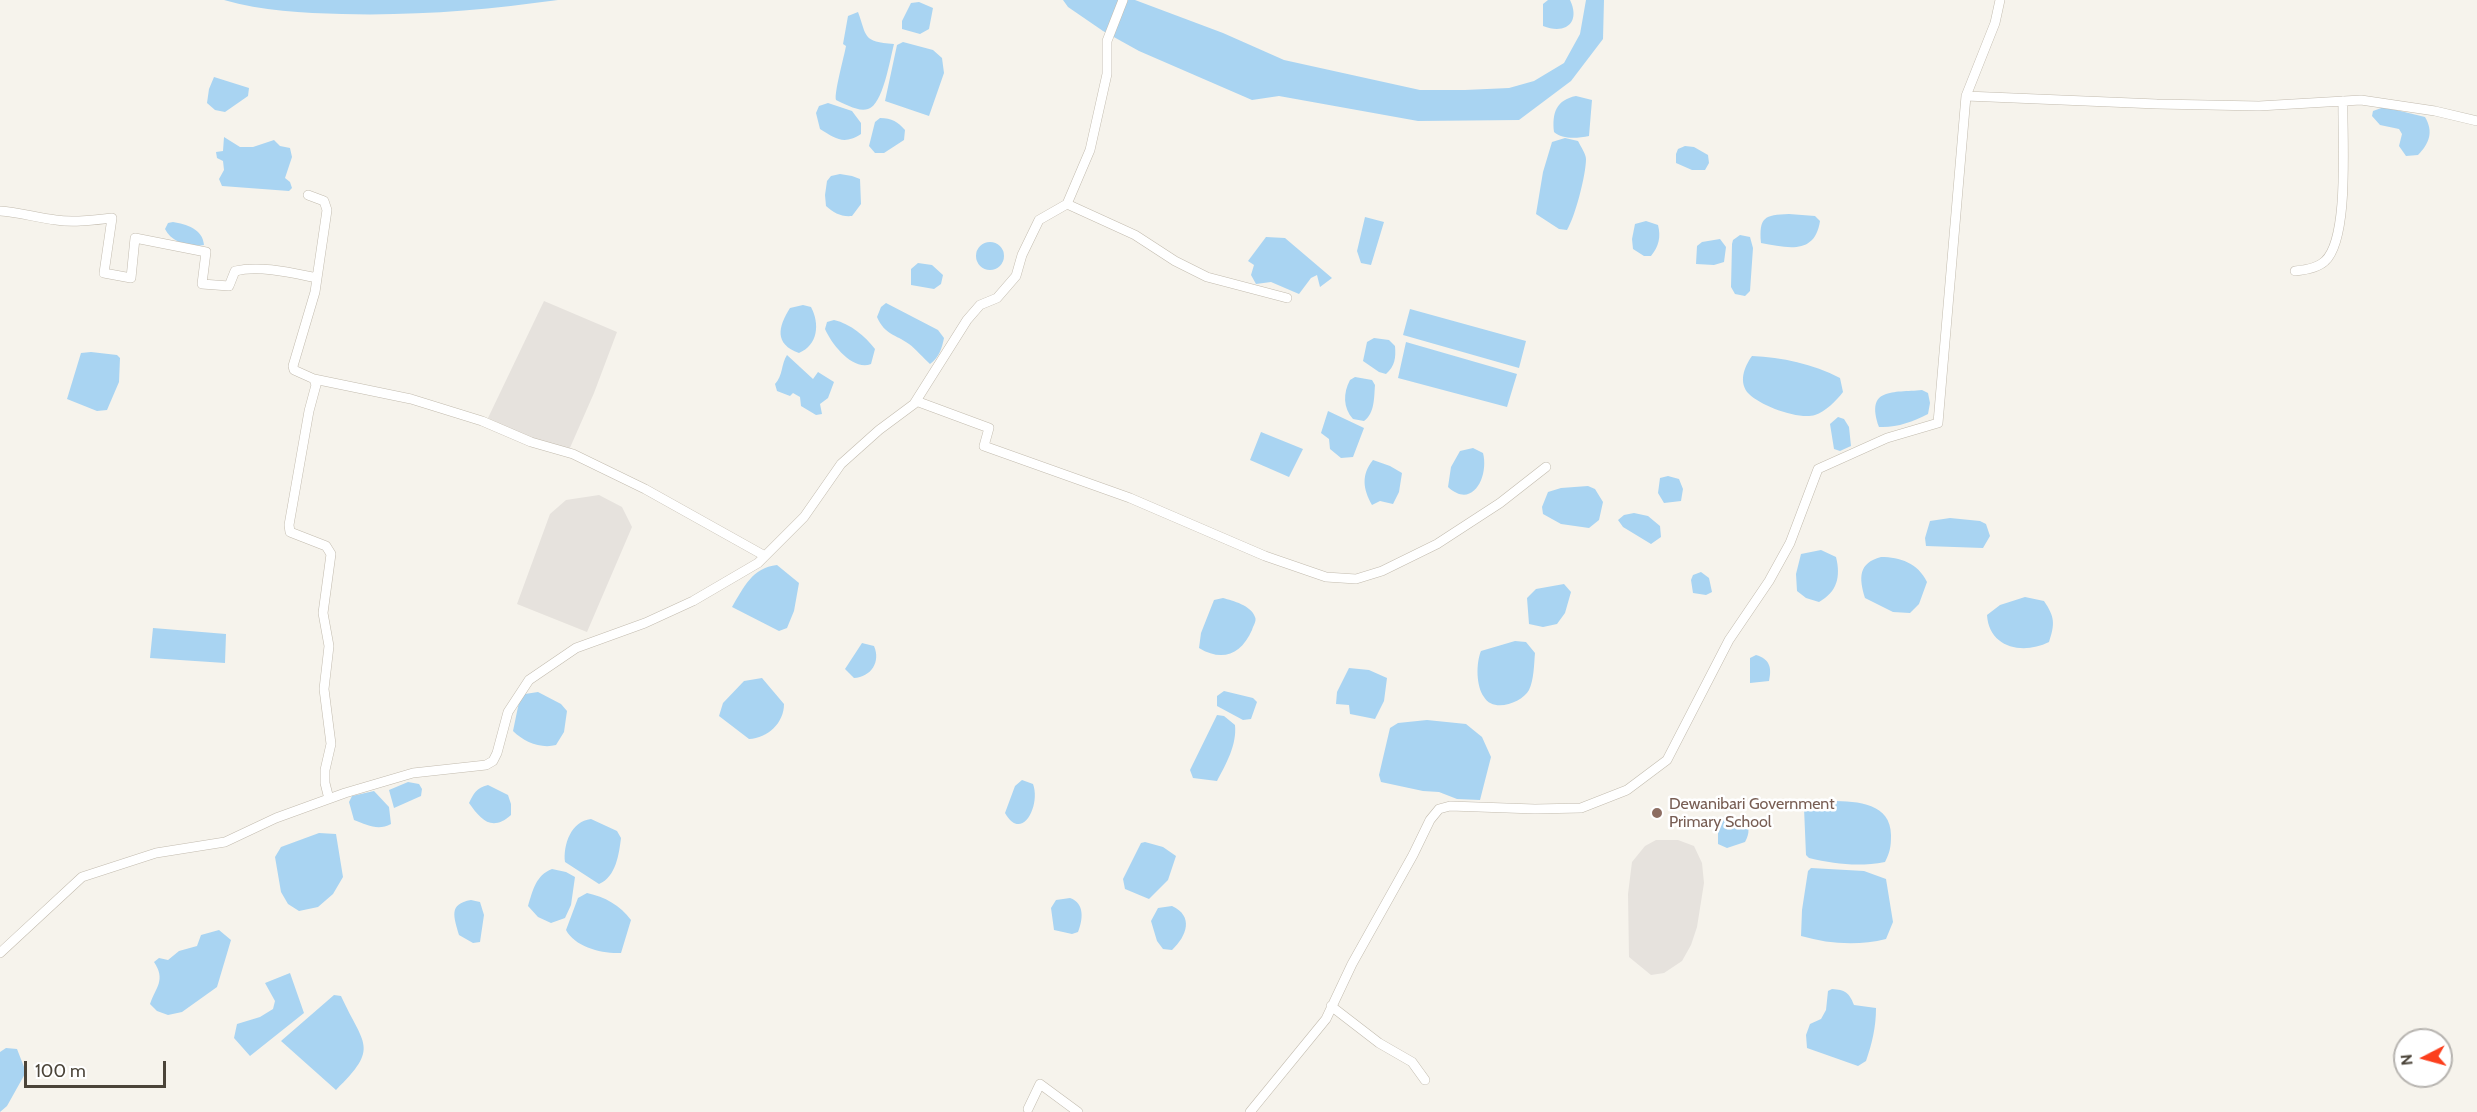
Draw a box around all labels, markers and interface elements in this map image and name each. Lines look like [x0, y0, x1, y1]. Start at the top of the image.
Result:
place label: Dewanibari Government Primary School [1669, 794, 1835, 832]
marker: Dewanibari Government Primary School [1650, 806, 1664, 820]
north arrow [2393, 1028, 2453, 1088]
scale bar [27, 1049, 170, 1087]
text: N [2397, 1053, 2417, 1066]
text: 100 m [35, 1060, 86, 1082]

